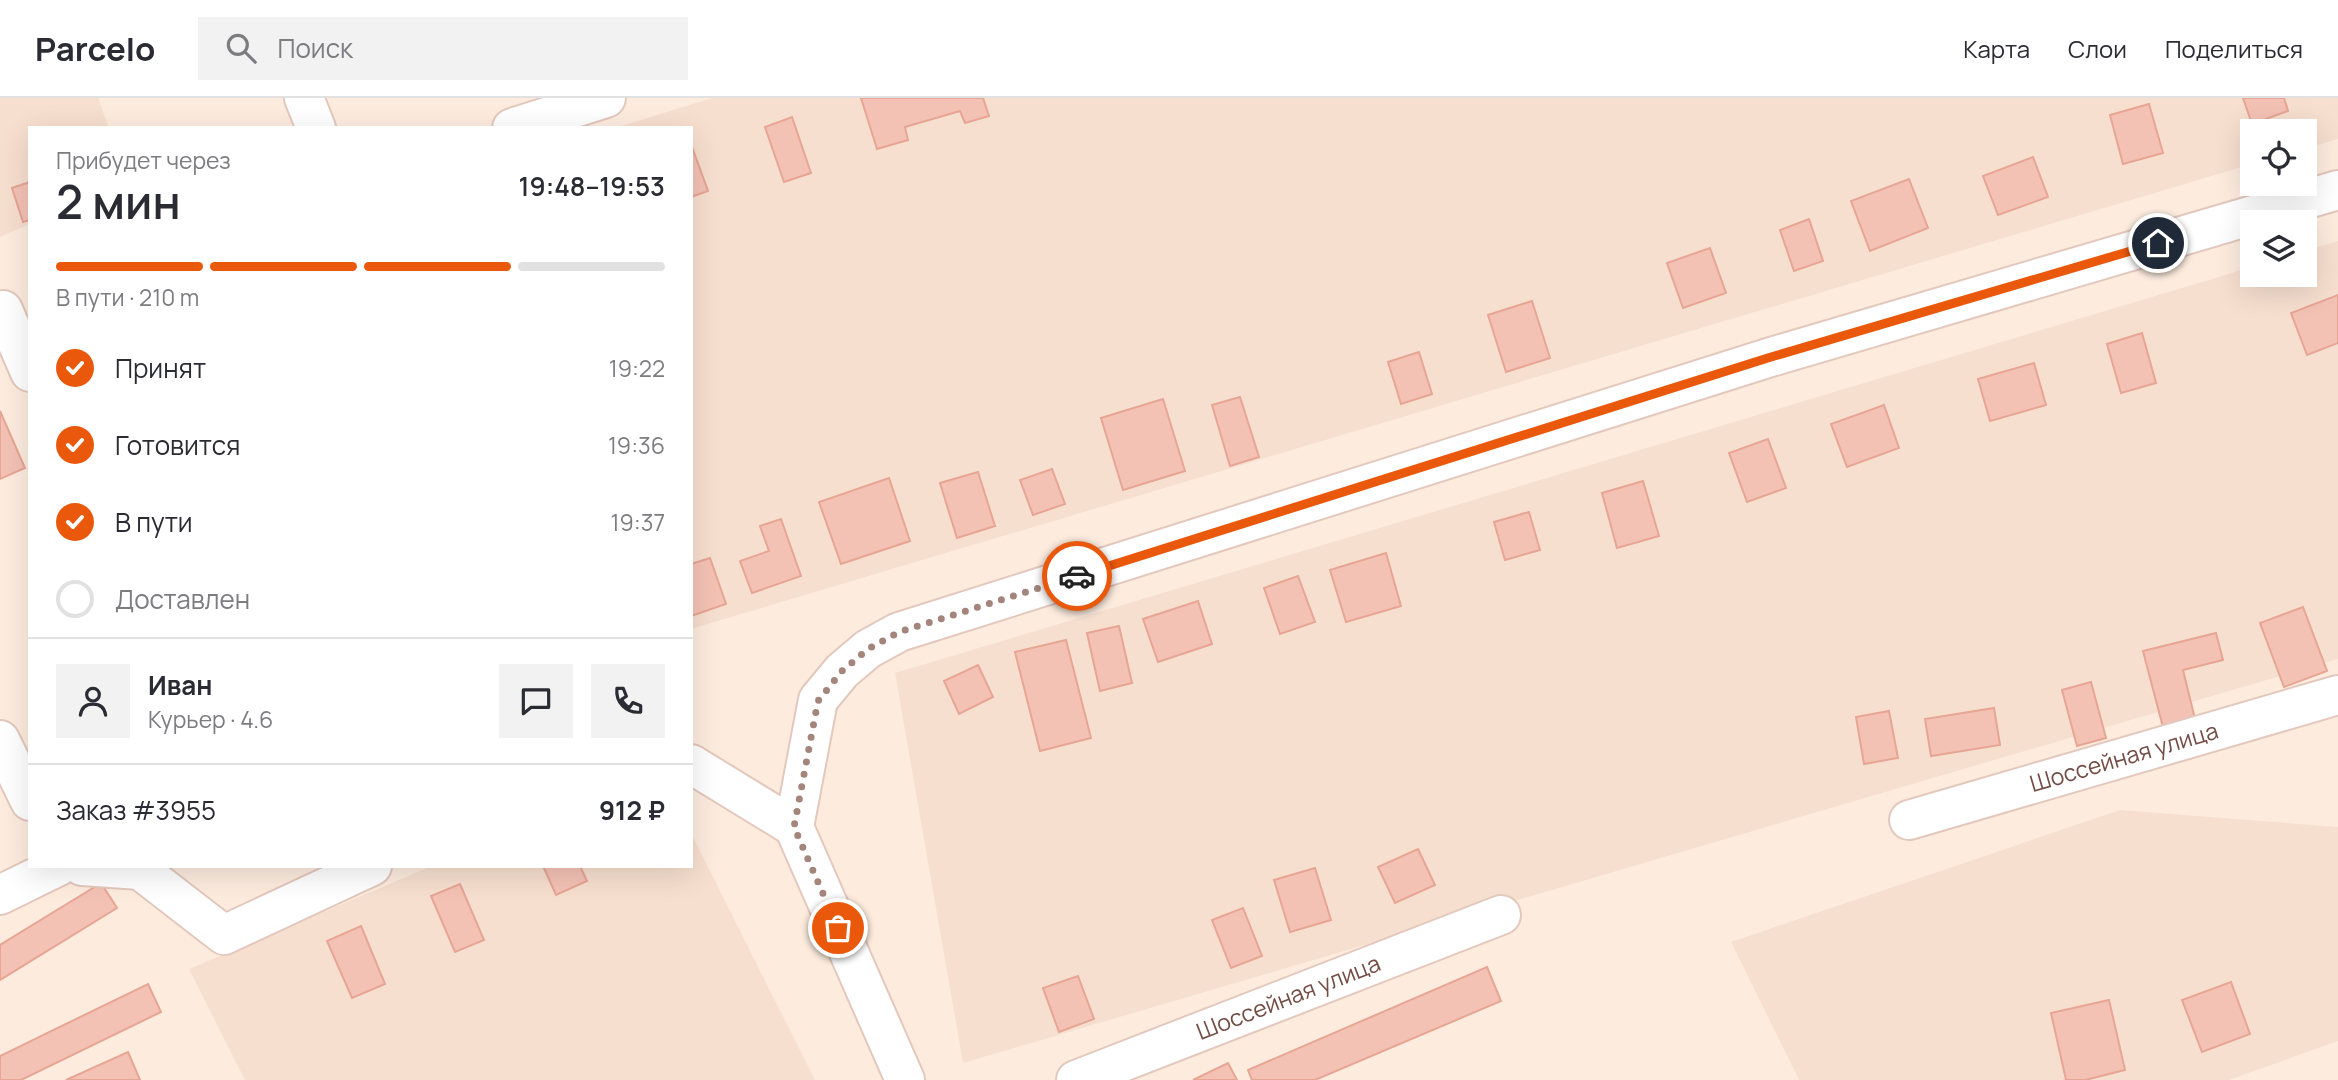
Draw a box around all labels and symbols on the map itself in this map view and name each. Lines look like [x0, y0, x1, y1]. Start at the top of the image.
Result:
pin [2128, 213, 2188, 273]
courier [1042, 541, 1112, 611]
street label: Шоссейная улица [2026, 714, 2222, 799]
pin [808, 898, 868, 958]
street label: Шоссейная улица [1192, 946, 1385, 1047]

